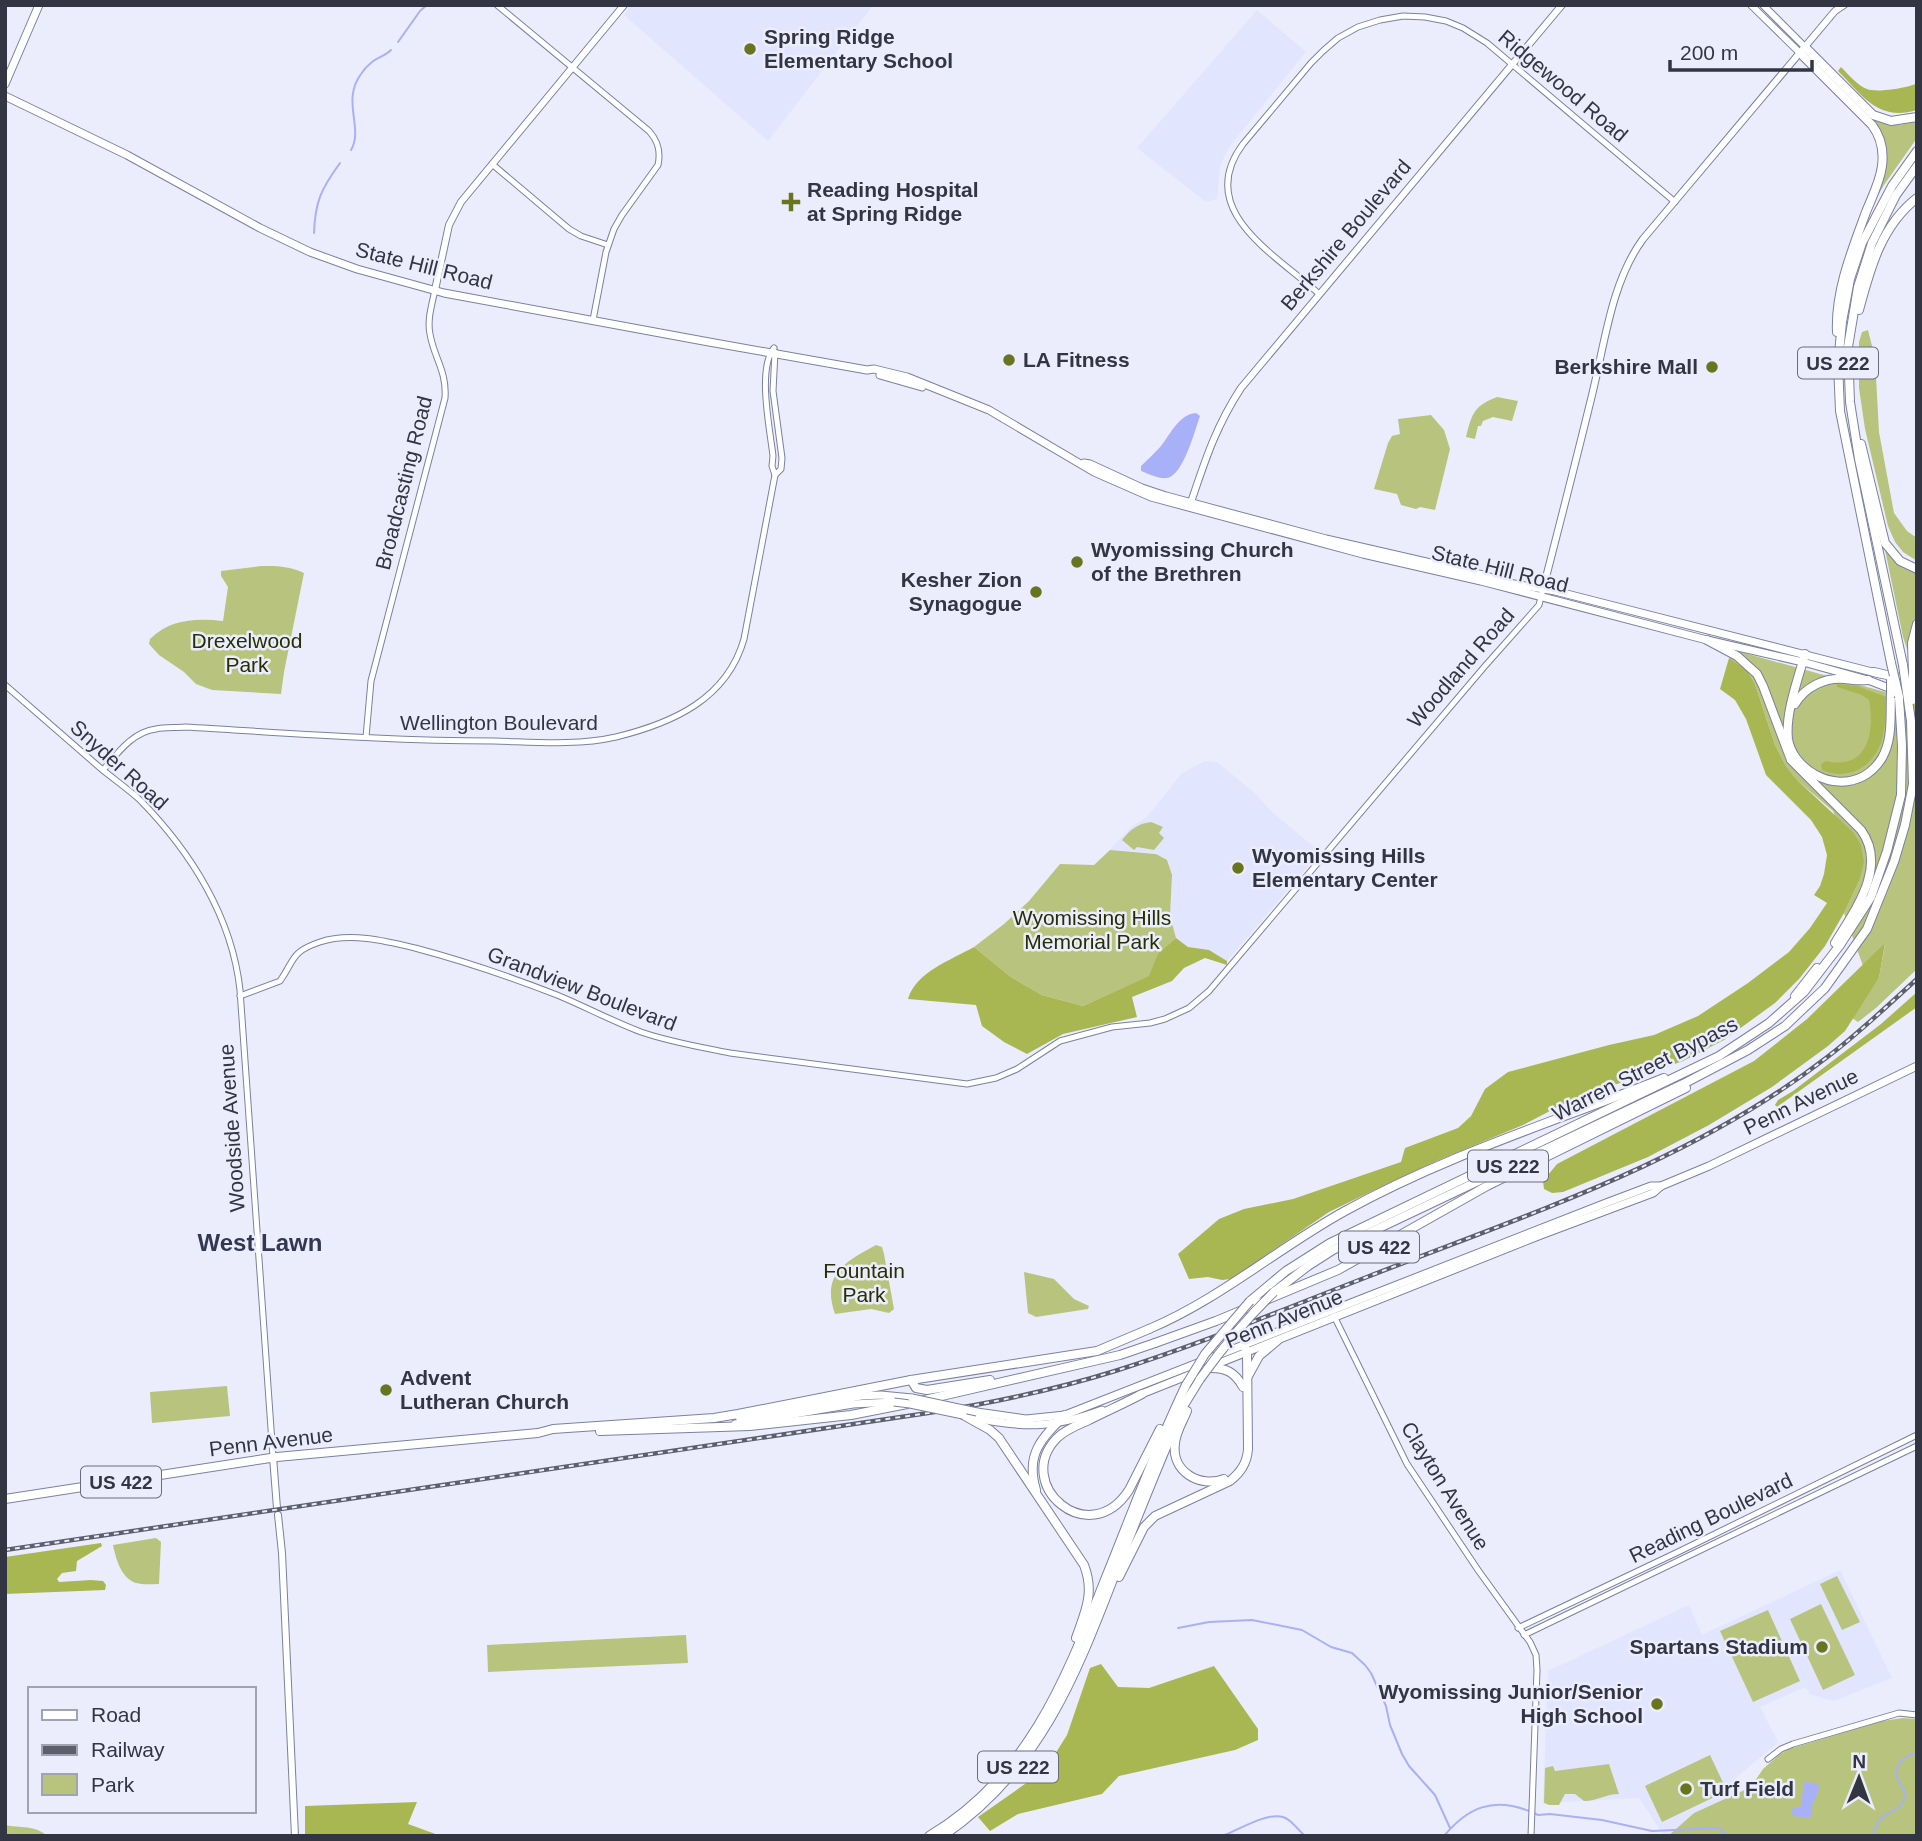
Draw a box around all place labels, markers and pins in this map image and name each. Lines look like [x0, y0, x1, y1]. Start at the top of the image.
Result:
place label: Spring Ridge Elementary School [764, 25, 953, 72]
marker: Spring Ridge Elementary School [742, 41, 758, 57]
place label: Reading Hospital at Spring Ridge [807, 178, 979, 225]
marker: Reading Hospital at Spring Ridge [781, 192, 801, 212]
place label: LA Fitness [1023, 348, 1130, 371]
marker: LA Fitness [1001, 352, 1017, 368]
place label: Berkshire Mall [1554, 355, 1698, 378]
marker: Berkshire Mall [1704, 359, 1720, 375]
place label: Wyomissing Church of the Brethren [1091, 538, 1294, 585]
marker: Wyomissing Church of the Brethren [1069, 554, 1085, 570]
place label: Kesher Zion Synagogue [901, 568, 1022, 615]
marker: Kesher Zion Synagogue [1028, 584, 1044, 600]
place label: Wyomissing Hills Elementary Center [1252, 844, 1438, 891]
marker: Wyomissing Hills Elementary Center [1230, 860, 1246, 876]
place label: Advent Lutheran Church [400, 1366, 569, 1413]
marker: Advent Lutheran Church [378, 1382, 394, 1398]
place label: Spartans Stadium [1629, 1635, 1808, 1658]
marker: Spartans Stadium [1814, 1639, 1830, 1655]
place label: Wyomissing Junior/Senior High School [1379, 1680, 1643, 1727]
marker: Wyomissing Junior/Senior High School [1649, 1696, 1665, 1712]
place label: Turf Field [1700, 1777, 1794, 1800]
marker: Turf Field [1678, 1781, 1694, 1797]

